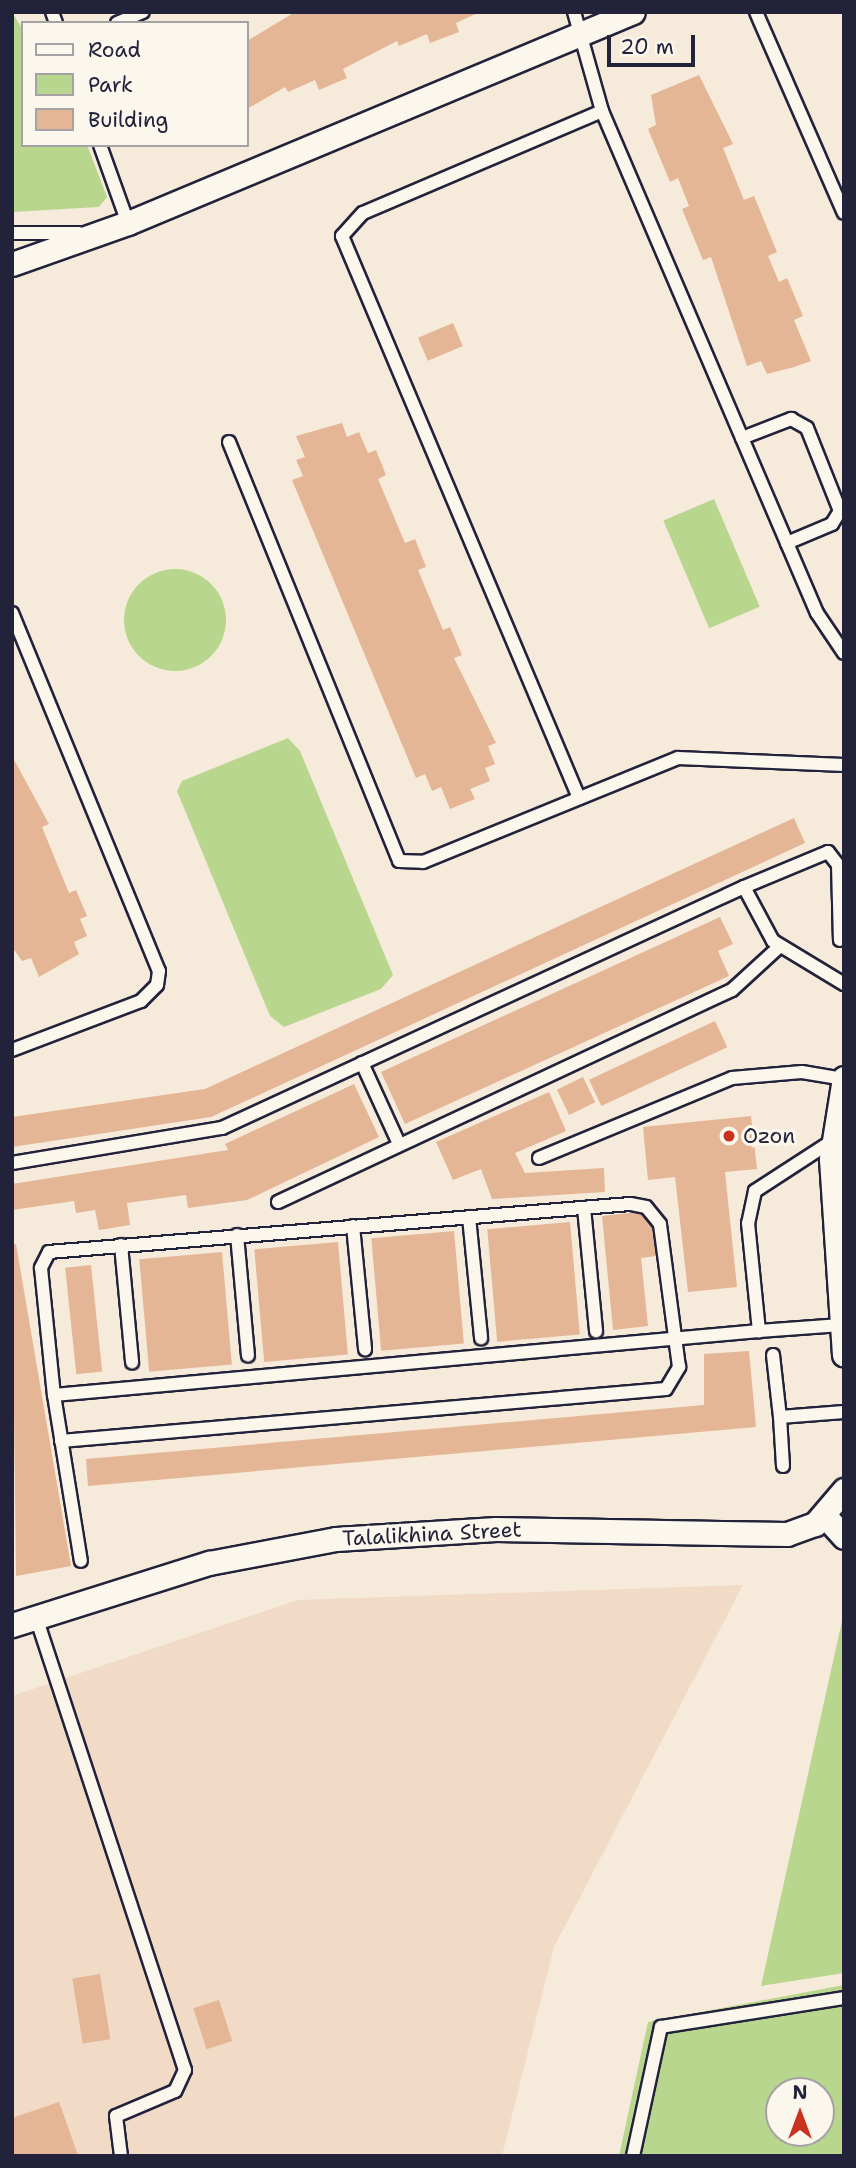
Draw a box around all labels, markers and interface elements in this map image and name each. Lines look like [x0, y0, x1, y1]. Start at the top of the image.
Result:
legend [21, 21, 248, 147]
scale bar [611, 21, 698, 65]
text: 20 m [620, 33, 674, 61]
text: Road [88, 36, 141, 64]
text: Park [88, 71, 133, 99]
text: Building [88, 106, 168, 134]
place label: Ozon [743, 1123, 795, 1149]
marker: Ozon [721, 1128, 737, 1144]
street label: Talalikhina Street [342, 1517, 522, 1551]
north arrow [765, 2077, 835, 2147]
text: N [792, 2080, 808, 2105]

